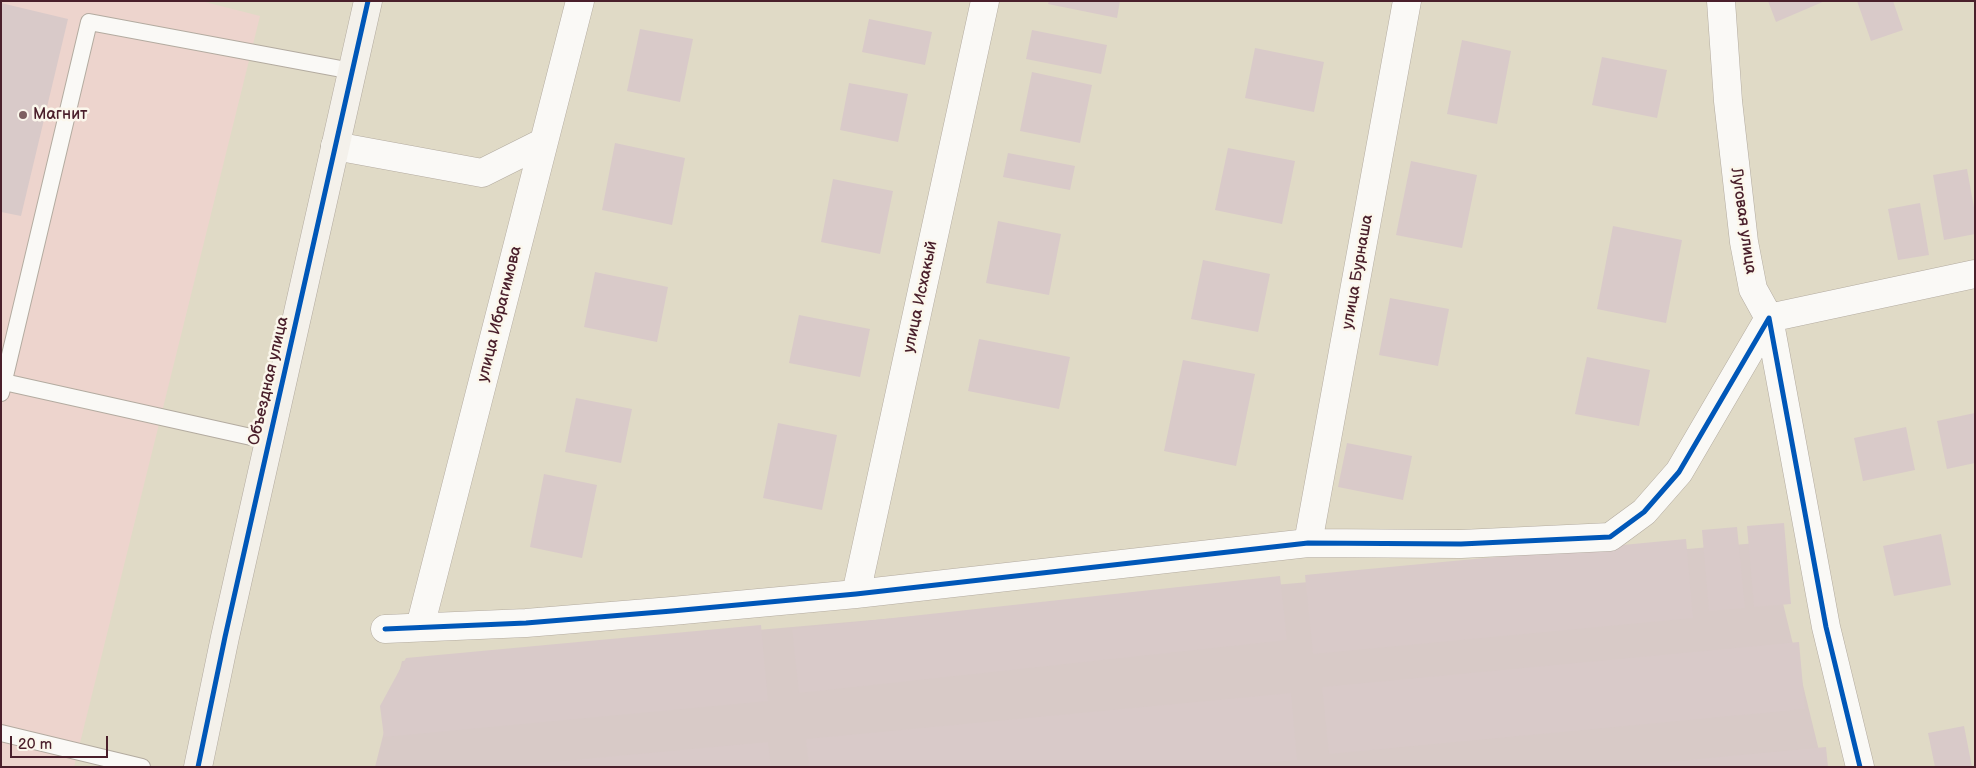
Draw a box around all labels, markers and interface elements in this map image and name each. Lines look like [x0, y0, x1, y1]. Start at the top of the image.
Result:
place label: Магнит [33, 105, 88, 125]
marker: Магнит [17, 109, 29, 121]
street label: Луговая улица [1726, 167, 1760, 275]
street label: улица Бурнаша [1338, 213, 1378, 331]
street label: улица Исхакый [900, 239, 942, 355]
street label: улица Ибрагимова [474, 244, 526, 384]
street label: Объездная улица [245, 315, 293, 447]
scale bar [12, 726, 110, 758]
text: 20 m [18, 735, 52, 754]

